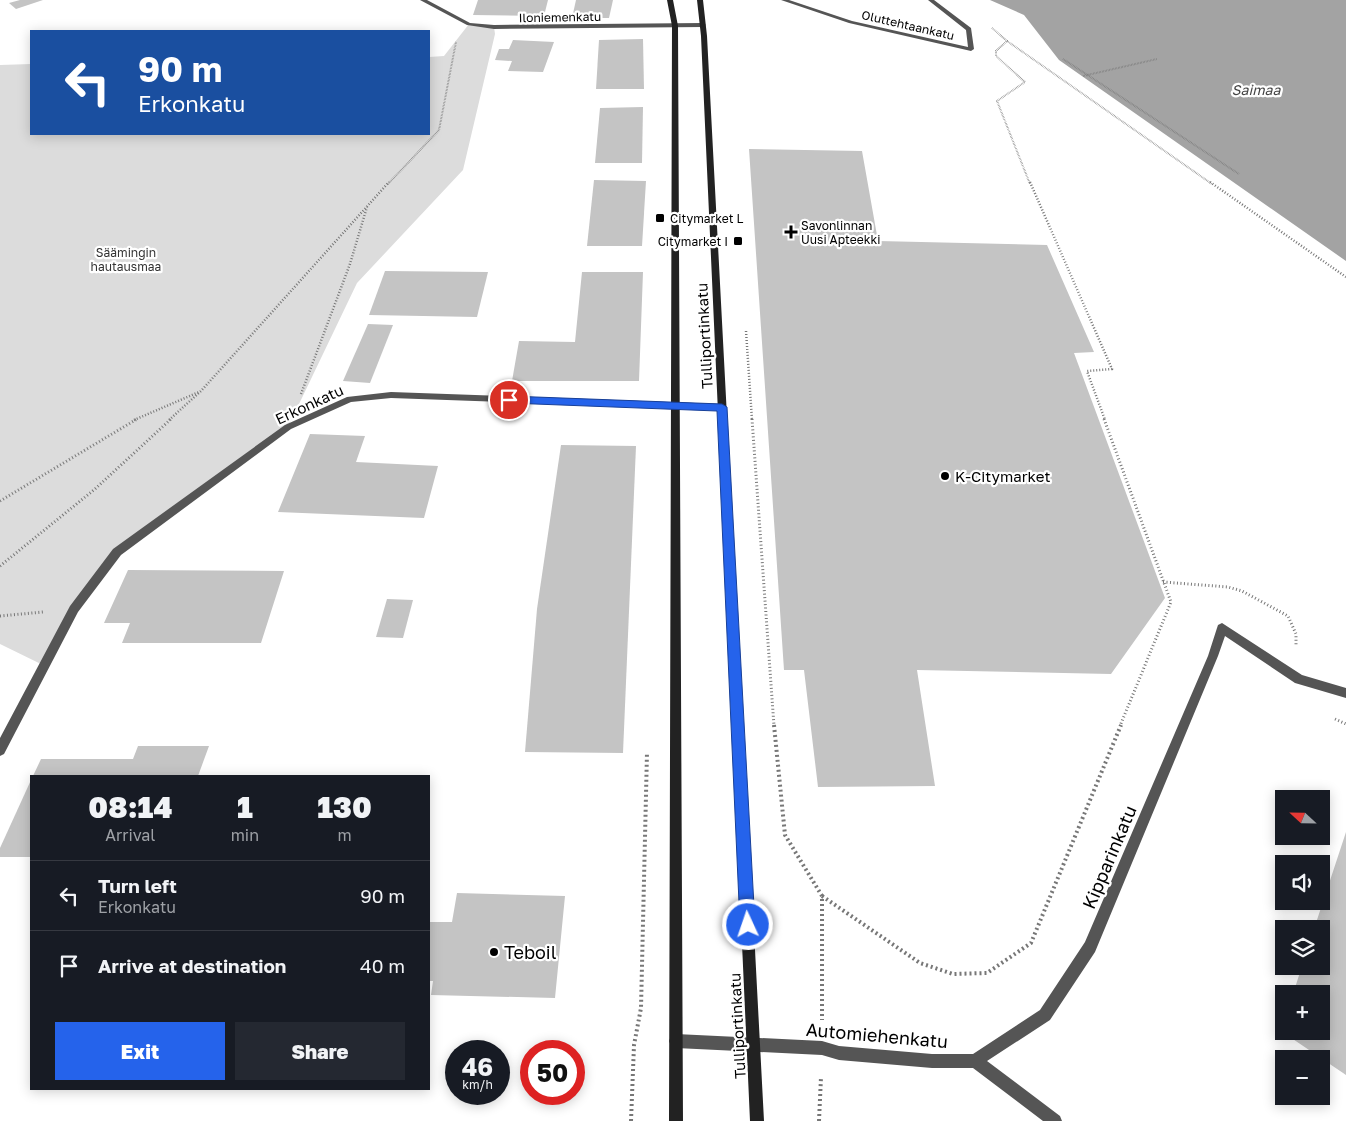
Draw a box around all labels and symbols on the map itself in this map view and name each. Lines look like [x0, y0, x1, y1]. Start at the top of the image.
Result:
street label: Oluttehtaankatu [860, 7, 956, 43]
street label: Iloniemenkatu [519, 9, 601, 25]
water label: Saimaa [1232, 81, 1282, 98]
place label: Citymarket L [670, 211, 744, 226]
marker: Citymarket L [654, 212, 666, 224]
place label: Savonlinnan Uusi Apteekki [801, 218, 881, 247]
marker: Savonlinnan Uusi Apteekki [785, 226, 797, 238]
place label: Citymarket I [658, 234, 728, 249]
marker: Citymarket I [732, 235, 744, 247]
park label: Säämingin hautausmaa [91, 245, 161, 274]
street label: Tulliportinkatu [692, 283, 716, 389]
pin [488, 379, 530, 421]
street label: Erkonkatu [272, 380, 346, 428]
place label: K-Citymarket [955, 467, 1050, 485]
marker: K-Citymarket [939, 470, 951, 482]
north arrow [1275, 790, 1330, 845]
street label: Kipparinkatu [1077, 802, 1141, 912]
position arrow [721, 898, 773, 950]
place label: Teboil [504, 941, 557, 963]
marker: Teboil [488, 946, 500, 958]
street label: Tulliportinkatu [725, 973, 749, 1079]
street label: Automiehenkatu [805, 1018, 949, 1052]
speed limit sign: 50 [520, 1040, 585, 1105]

